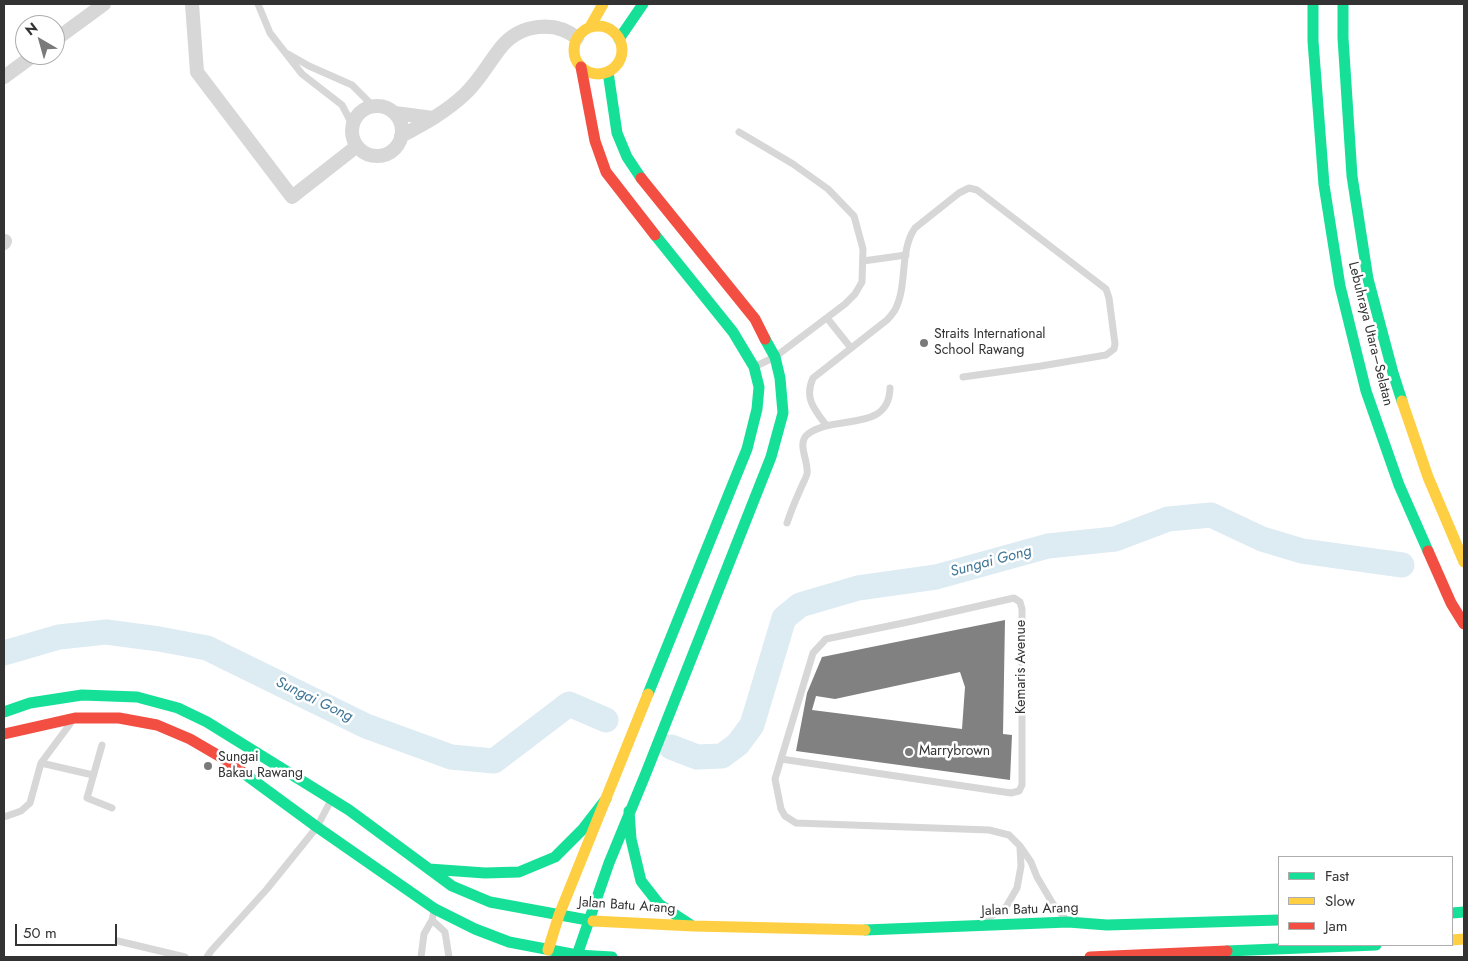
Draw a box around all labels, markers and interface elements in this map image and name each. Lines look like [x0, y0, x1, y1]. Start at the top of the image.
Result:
north arrow [15, 15, 65, 65]
text: N [21, 18, 42, 40]
street label: Lebuhraya Utara–Selatan [1344, 260, 1396, 408]
place label: Straits International School Rawang [934, 327, 1046, 360]
marker: Straits International School Rawang [918, 337, 930, 349]
water label: Sungai Gong [948, 543, 1034, 581]
street label: Kemaris Avenue [1014, 620, 1030, 714]
water label: Sungai Gong [273, 674, 355, 726]
place label: Marrybrown [919, 744, 990, 760]
marker: Marrybrown [903, 746, 915, 758]
place label: Sungai Bakau Rawang [218, 750, 303, 782]
marker: Sungai Bakau Rawang [202, 760, 214, 772]
legend [1278, 856, 1453, 946]
text: Fast [1325, 865, 1349, 887]
text: Slow [1325, 890, 1355, 912]
street label: Jalan Batu Arang [578, 894, 676, 918]
street label: Jalan Batu Arang [981, 900, 1079, 920]
scale bar [18, 914, 120, 946]
text: Jam [1325, 915, 1348, 937]
text: 50 m [23, 922, 57, 944]

